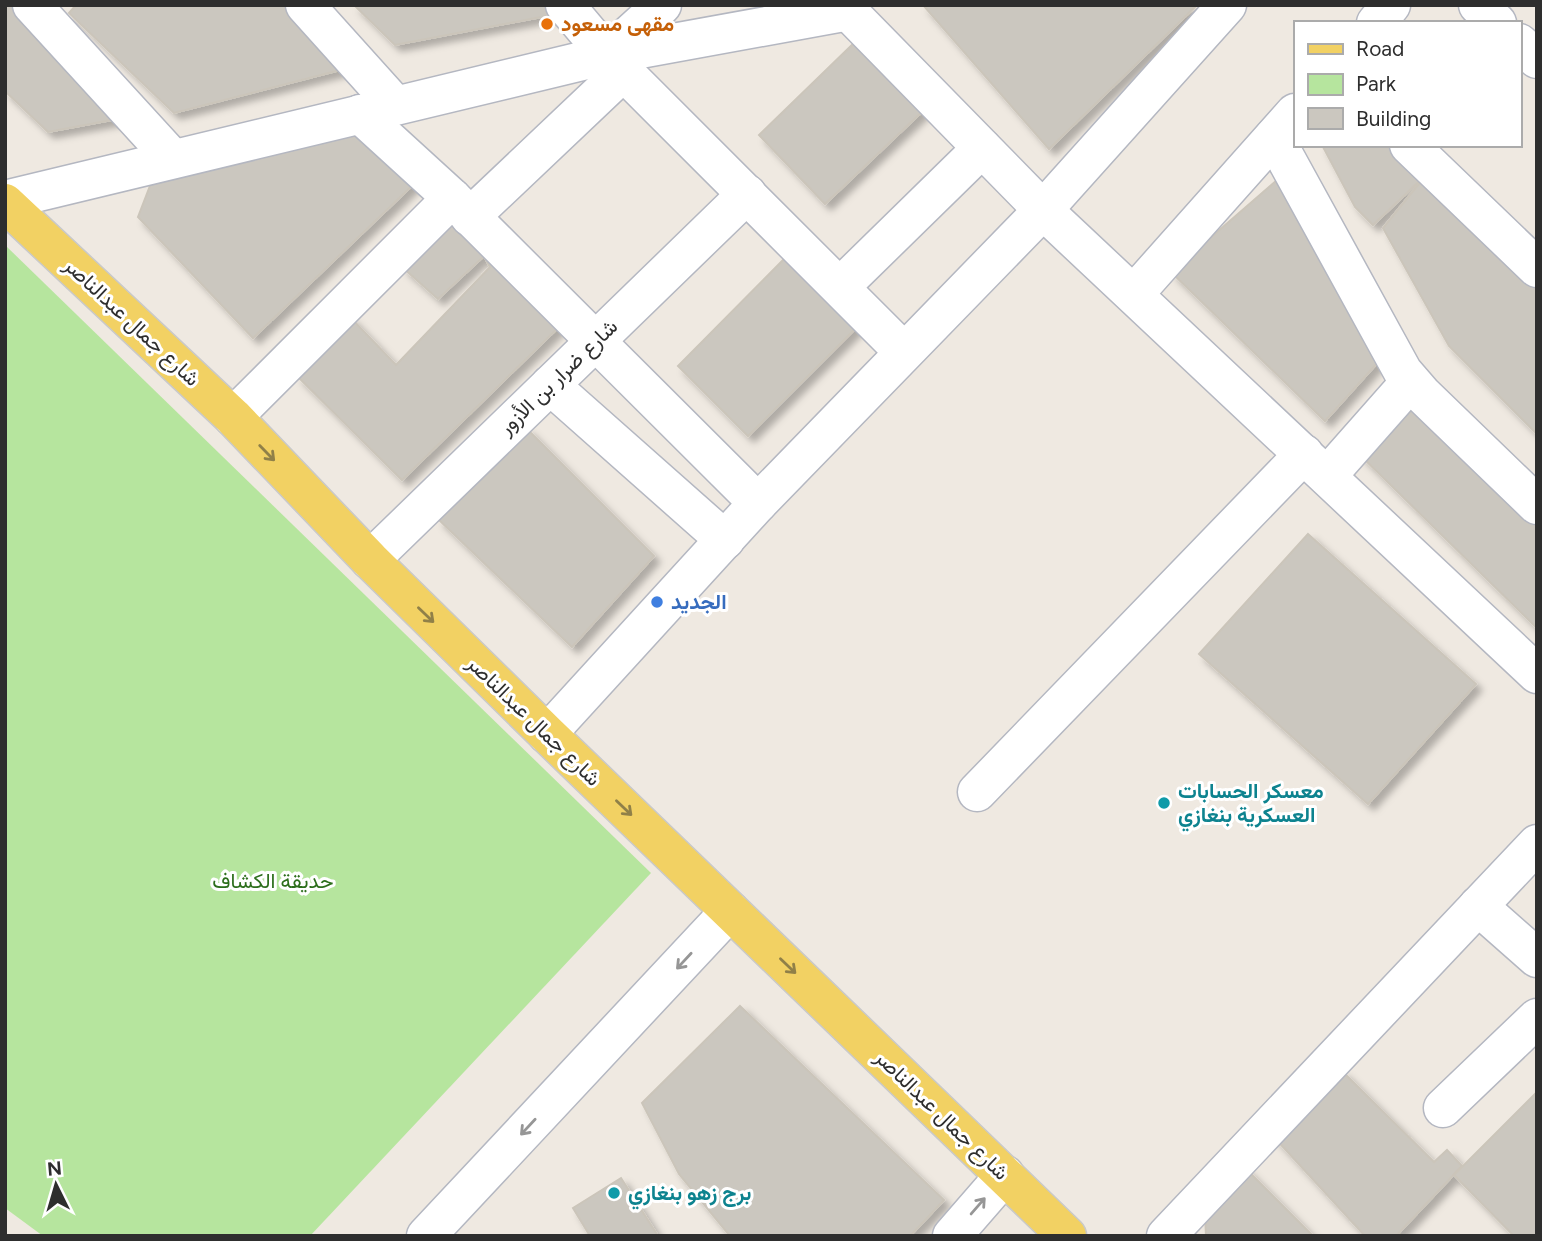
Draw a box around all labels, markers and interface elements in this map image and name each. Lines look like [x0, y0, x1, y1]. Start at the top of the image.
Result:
place label: مقهى مسعود [561, 11, 674, 37]
marker: مقهى مسعود [539, 16, 555, 32]
legend [1294, 21, 1521, 147]
text: Road [1356, 36, 1404, 61]
text: Park [1356, 71, 1397, 96]
text: Building [1356, 106, 1431, 131]
street label: شارع جمال عبدالناصر [57, 252, 205, 392]
street label: شارع ضرار بن الأزور [492, 314, 624, 442]
one-way arrow [259, 444, 276, 461]
place label: الجديد [671, 589, 727, 614]
marker: الجديد [649, 594, 665, 610]
one-way arrow [418, 607, 435, 624]
street label: شارع جمال عبدالناصر [460, 650, 606, 792]
place label: معسكر الحسابات العسكرية بنغازي [1178, 778, 1324, 832]
marker: معسكر الحسابات العسكرية بنغازي [1156, 795, 1172, 811]
one-way arrow [616, 800, 633, 817]
park label: حديقة الكشاف [212, 868, 334, 893]
one-way arrow [675, 952, 692, 969]
one-way arrow [779, 958, 796, 975]
street label: شارع جمال عبدالناصر [868, 1044, 1014, 1186]
one-way arrow [520, 1118, 537, 1135]
north arrow [21, 1150, 91, 1220]
text: N [46, 1156, 63, 1181]
place label: برج زهو بنغازي [628, 1180, 752, 1210]
marker: برج زهو بنغازي [606, 1185, 622, 1201]
one-way arrow [970, 1197, 986, 1215]

